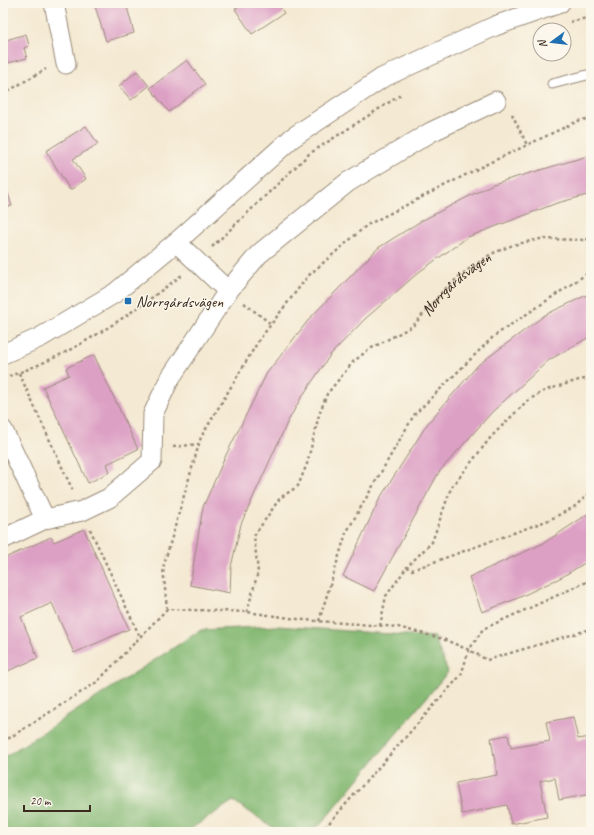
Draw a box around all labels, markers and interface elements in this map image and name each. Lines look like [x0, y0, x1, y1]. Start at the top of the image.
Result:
north arrow [532, 22, 572, 62]
text: N [534, 37, 550, 50]
street label: Norrgårdsvägen [417, 248, 496, 320]
place label: Norrgårdsvägen [136, 292, 224, 312]
marker: Norrgårdsvägen [123, 296, 133, 306]
scale bar [24, 787, 90, 813]
text: 20 m [30, 793, 52, 809]

